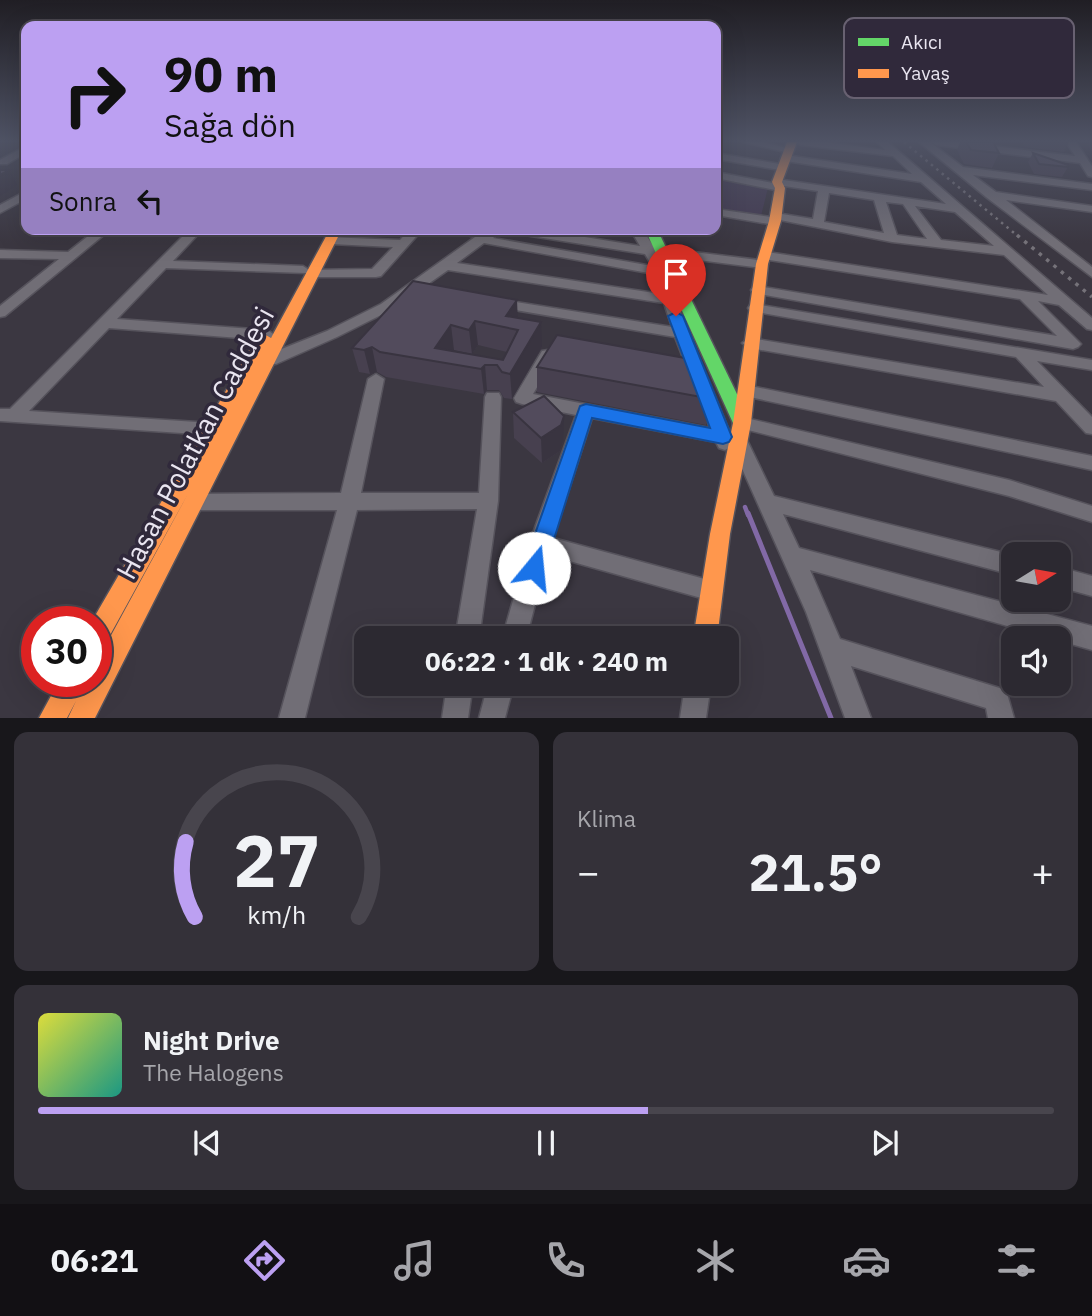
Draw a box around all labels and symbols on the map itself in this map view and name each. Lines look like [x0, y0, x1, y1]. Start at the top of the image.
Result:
legend [844, 18, 1074, 98]
text: Akıcı [901, 30, 942, 54]
text: Yavaş [901, 61, 950, 85]
pin [646, 244, 706, 316]
street label: Hasan Polatkan Caddesi [107, 300, 282, 585]
position arrow [497, 531, 571, 605]
north arrow [1001, 542, 1071, 612]
speed limit sign: 30 [21, 606, 112, 697]

